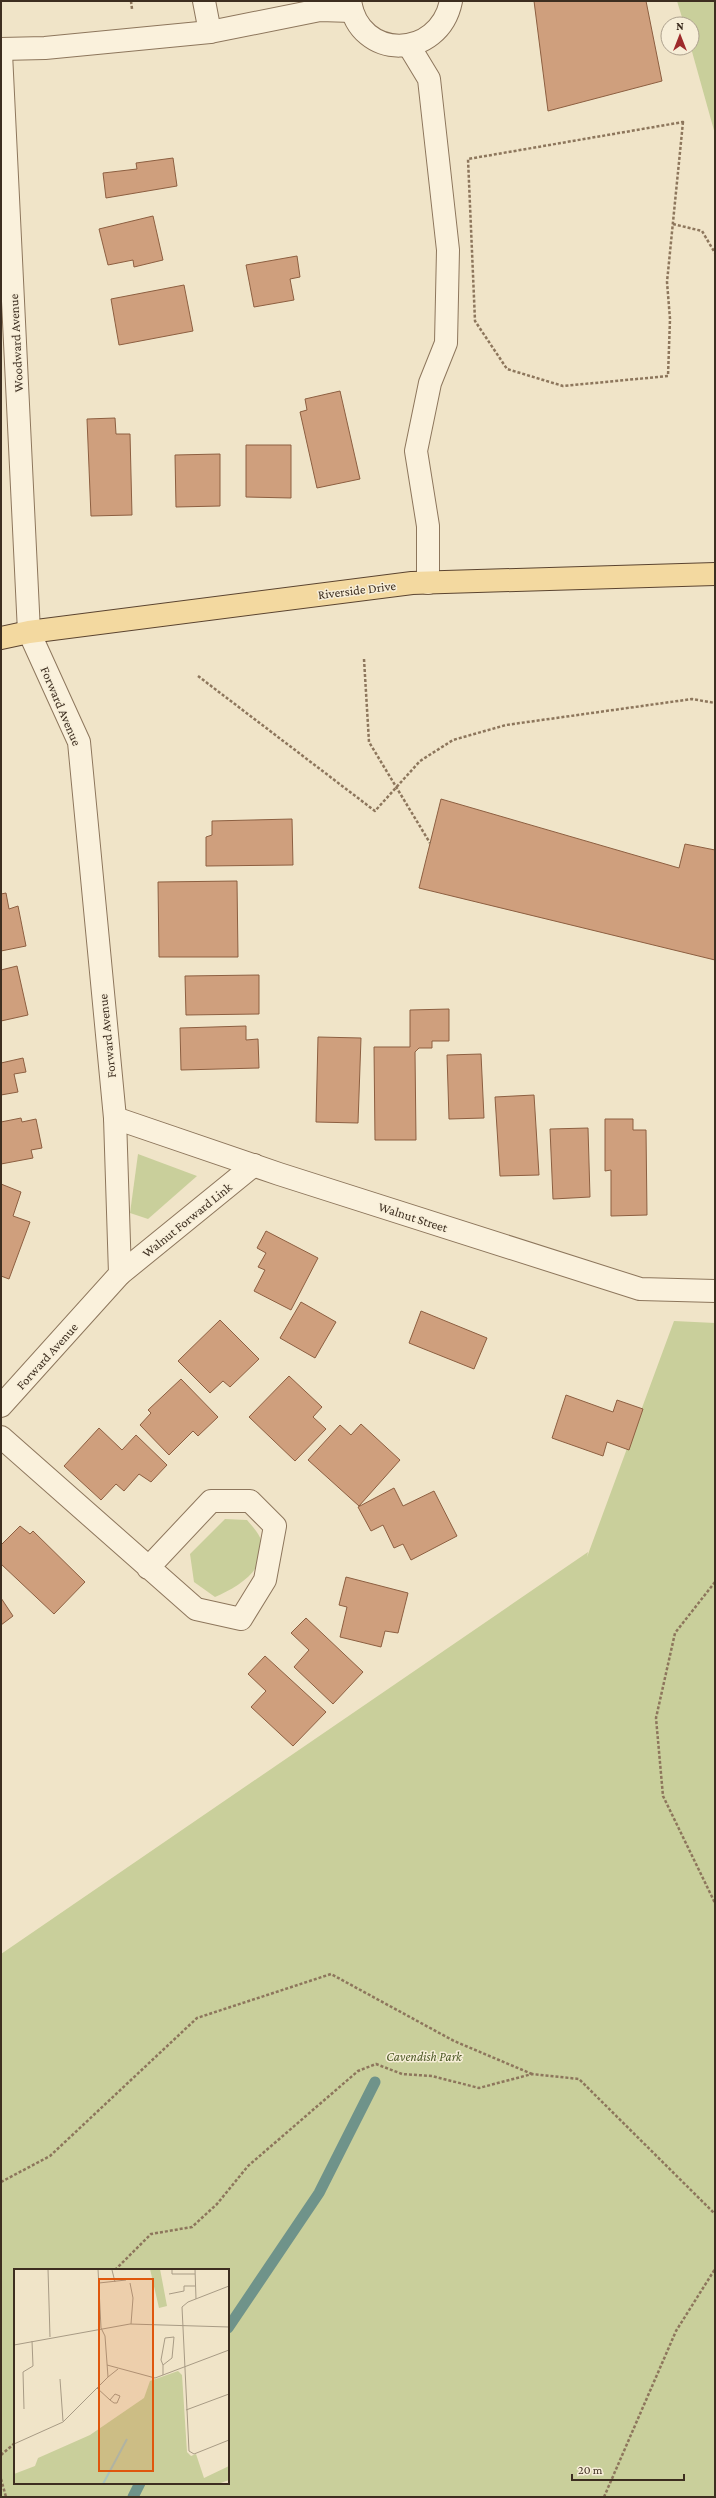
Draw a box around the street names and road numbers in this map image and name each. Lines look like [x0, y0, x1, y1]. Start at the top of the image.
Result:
street label: Woodward Avenue [6, 293, 26, 393]
street label: Riverside Drive [317, 578, 397, 602]
street label: Forward Avenue [38, 664, 85, 748]
street label: Forward Avenue [95, 993, 119, 1079]
street label: Walnut Forward Link [139, 1179, 235, 1261]
street label: Walnut Street [377, 1199, 450, 1235]
street label: Forward Avenue [13, 1319, 81, 1392]

